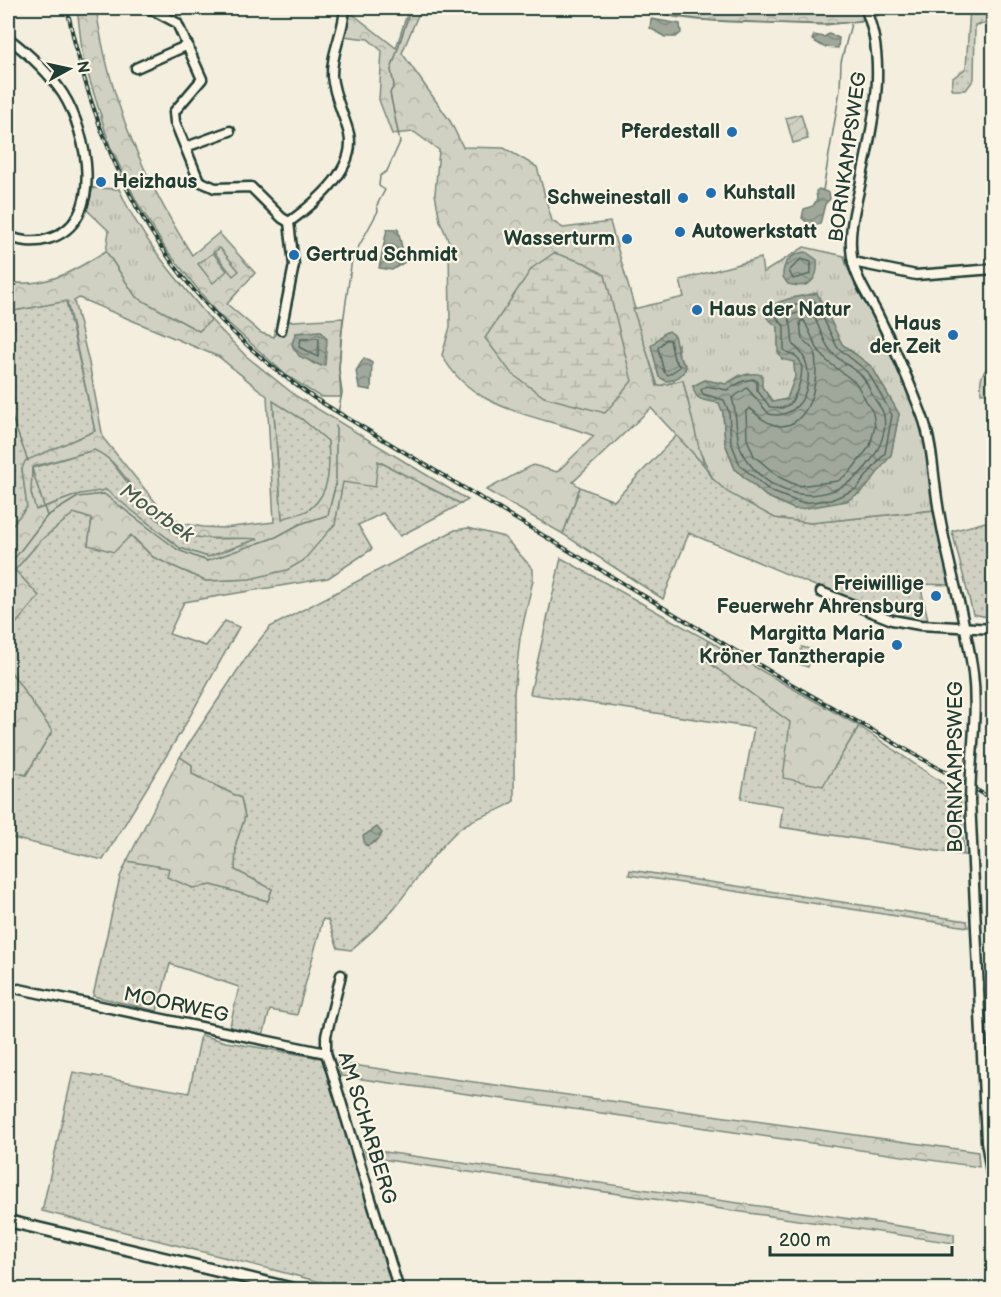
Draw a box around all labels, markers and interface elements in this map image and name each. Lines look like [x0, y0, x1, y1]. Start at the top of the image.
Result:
north arrow [39, 39, 99, 99]
text: N [72, 60, 93, 74]
street label: BORNKAMPSWEG [824, 70, 872, 244]
place label: Pferdestall [621, 120, 720, 144]
marker: Pferdestall [725, 125, 739, 139]
place label: Heizhaus [113, 170, 198, 194]
marker: Heizhaus [94, 175, 108, 189]
place label: Kuhstall [723, 181, 796, 205]
place label: Schweinestall [547, 186, 671, 210]
marker: Kuhstall [704, 186, 718, 200]
marker: Schweinestall [676, 191, 690, 205]
place label: Autowerkstatt [691, 220, 817, 244]
marker: Autowerkstatt [673, 225, 687, 239]
place label: Wasserturm [504, 227, 615, 251]
marker: Wasserturm [620, 232, 634, 246]
place label: Gertrud Schmidt [306, 243, 458, 267]
marker: Gertrud Schmidt [287, 248, 301, 262]
place label: Haus der Natur [709, 298, 852, 322]
marker: Haus der Natur [690, 303, 704, 317]
place label: Haus der Zeit [869, 312, 941, 359]
marker: Haus der Zeit [946, 328, 960, 342]
water label: Moorbek [115, 478, 199, 548]
place label: Freiwillige Feuerwehr Ahrensburg [717, 572, 924, 619]
marker: Freiwillige Feuerwehr Ahrensburg [929, 589, 943, 603]
place label: Margitta Maria Kröner Tanztherapie [699, 622, 885, 669]
marker: Margitta Maria Kröner Tanztherapie [890, 638, 904, 652]
street label: BORNKAMPSWEG [944, 681, 968, 853]
street label: MOORWEG [121, 982, 231, 1028]
street label: AM SCHARBERG [332, 1049, 402, 1207]
scale bar [770, 1219, 952, 1257]
text: 200 m [779, 1230, 831, 1251]

